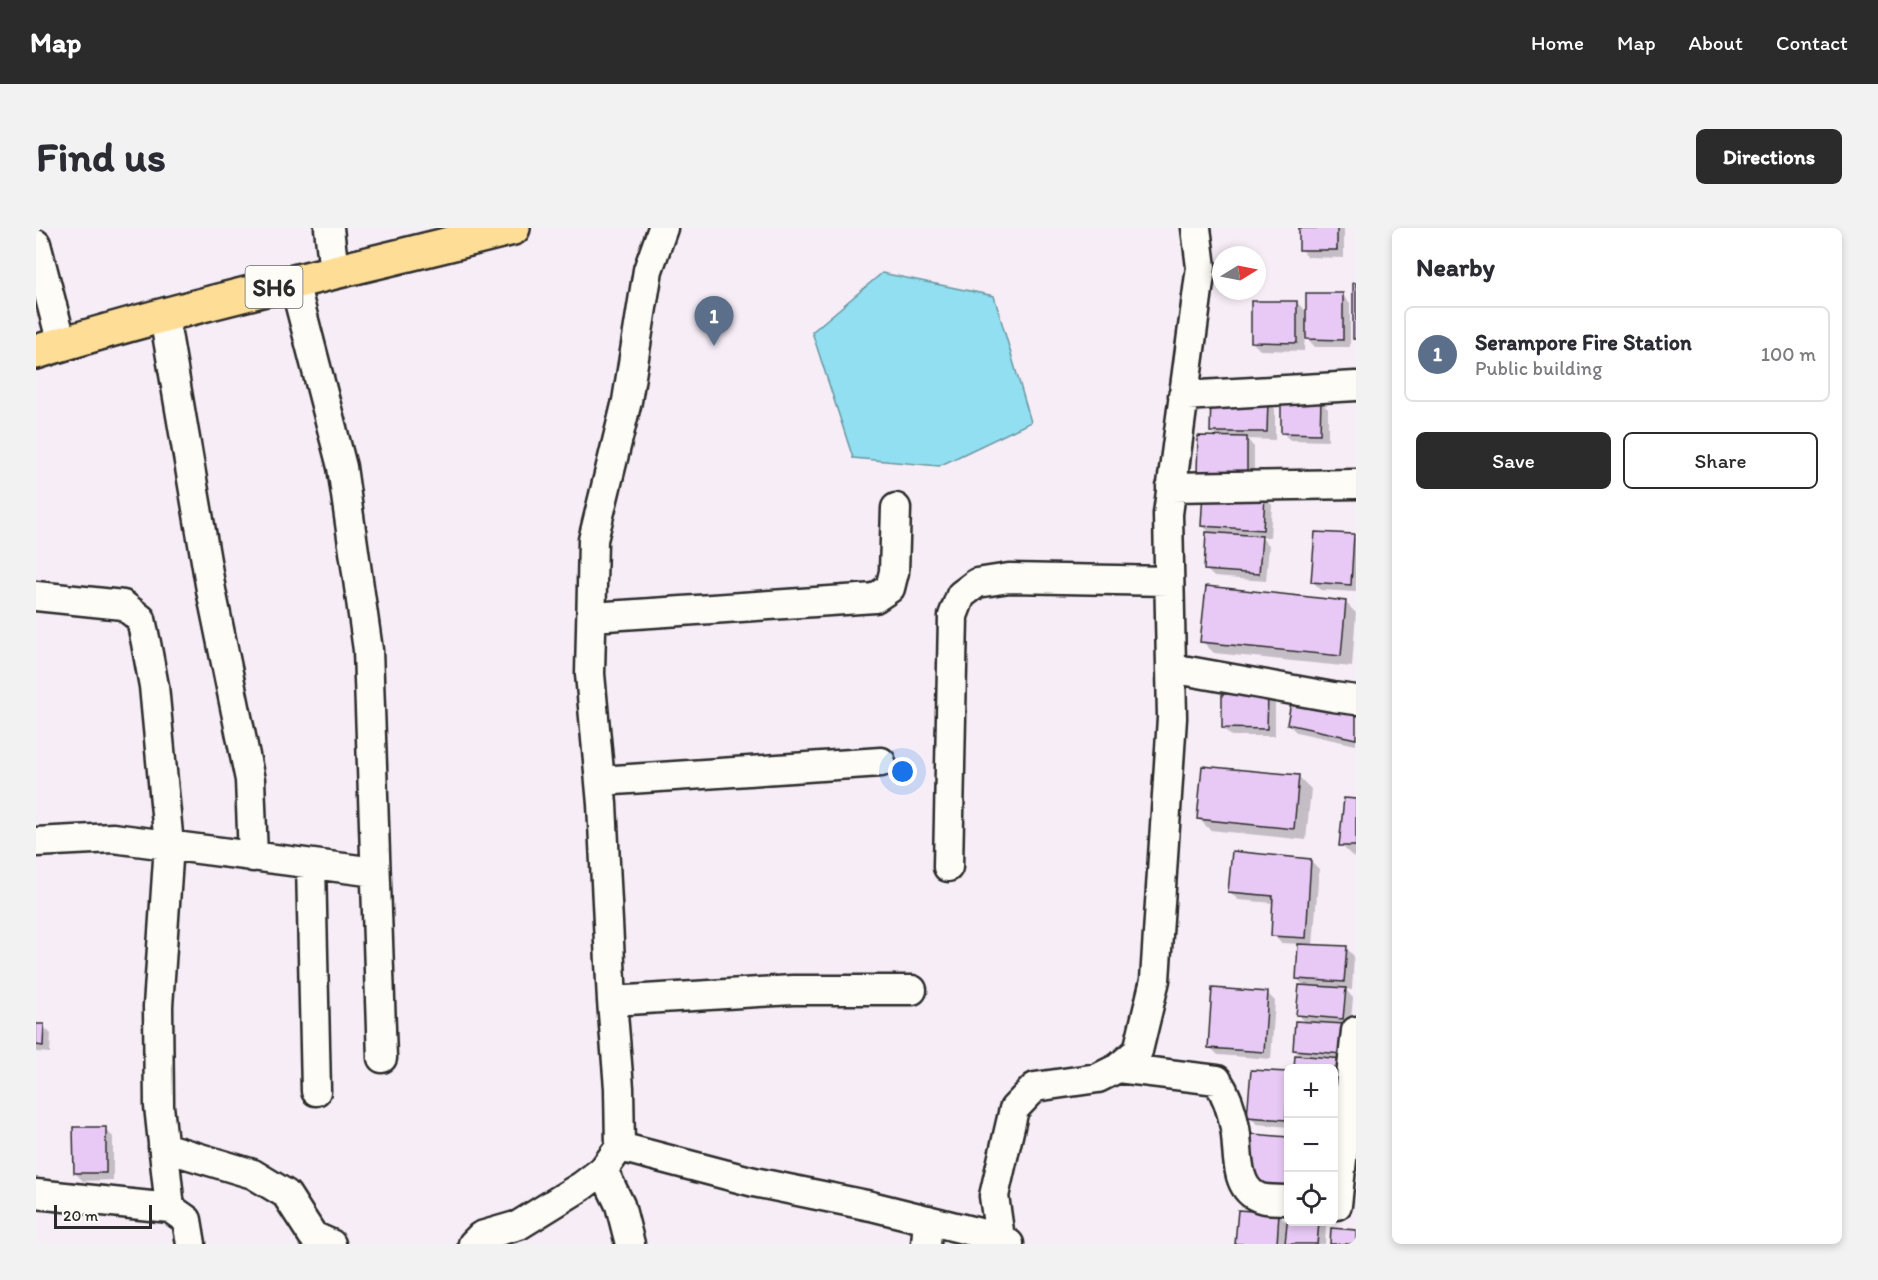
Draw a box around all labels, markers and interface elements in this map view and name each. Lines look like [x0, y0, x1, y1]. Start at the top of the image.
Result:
text: Map [30, 25, 81, 59]
text: Home [1531, 30, 1584, 55]
text: Map [1617, 30, 1656, 55]
text: About [1689, 30, 1743, 55]
text: Contact [1776, 30, 1848, 55]
button: Directions [1696, 129, 1842, 184]
text: Find us [36, 131, 166, 182]
north arrow [1212, 246, 1266, 300]
text: Nearby [1416, 251, 1495, 283]
road number: SH6 [246, 266, 302, 308]
pin: 1 [694, 296, 734, 346]
text: Serampore Fire Station [1475, 329, 1692, 356]
text: 1 [1433, 342, 1442, 366]
text: 100 m [1761, 342, 1816, 366]
text: Public building [1475, 356, 1602, 380]
button: Save [1416, 432, 1611, 489]
button: Share [1623, 432, 1818, 489]
your location [888, 757, 917, 786]
map controls [1284, 1064, 1338, 1226]
button: + [1284, 1064, 1338, 1118]
button: − [1284, 1118, 1338, 1172]
button: locate [1284, 1172, 1338, 1226]
scale bar [54, 1202, 152, 1230]
text: 20 m [63, 1206, 98, 1225]

